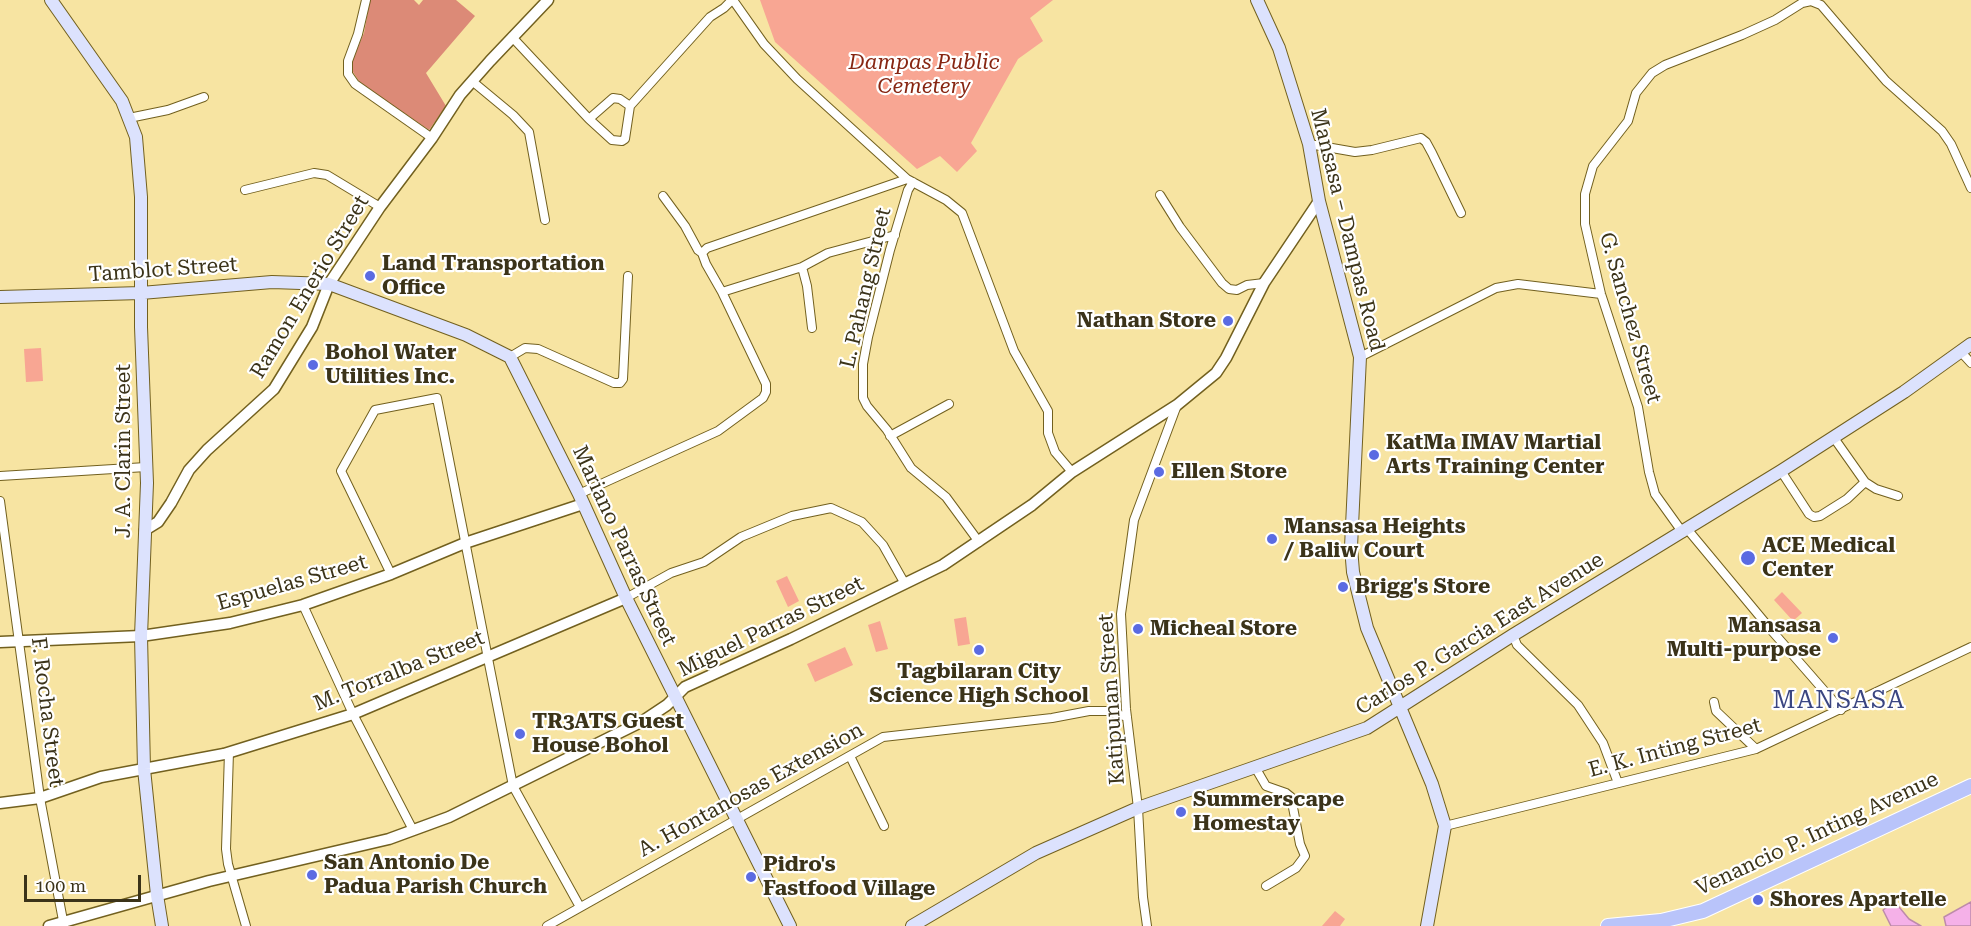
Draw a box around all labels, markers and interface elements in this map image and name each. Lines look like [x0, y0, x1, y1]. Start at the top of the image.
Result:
park label: Dampas Public Cemetery [848, 50, 1000, 100]
street label: Mansasa – Dampas Road [1305, 106, 1389, 354]
street label: Ramon Enerio Street [245, 191, 375, 383]
street label: L. Pahang Street [835, 205, 897, 371]
street label: G. Sanchez Street [1594, 230, 1666, 406]
place label: Land Transportation Office [382, 251, 605, 301]
street label: Tamblot Street [88, 252, 238, 288]
marker: Land Transportation Office [363, 269, 377, 283]
place label: Nathan Store [1077, 308, 1216, 334]
marker: Nathan Store [1221, 314, 1235, 328]
place label: Bohol Water Utilities Inc. [325, 340, 457, 390]
marker: Bohol Water Utilities Inc. [306, 358, 320, 372]
street label: J. A. Clarin Street [111, 364, 137, 538]
place label: KatMa IMAV Martial Arts Training Center [1386, 430, 1605, 480]
street label: Mariano Parras Street [567, 442, 681, 650]
marker: KatMa IMAV Martial Arts Training Center [1367, 448, 1381, 462]
place label: Ellen Store [1171, 459, 1287, 485]
marker: Ellen Store [1152, 465, 1166, 479]
place label: Mansasa Heights / Baliw Court [1284, 514, 1466, 564]
marker: Mansasa Heights / Baliw Court [1265, 532, 1279, 546]
place label: ACE Medical Center [1762, 533, 1895, 583]
street label: Carlos P. Garcia East Avenue [1351, 547, 1609, 721]
marker: ACE Medical Center [1739, 549, 1757, 567]
street label: Espuelas Street [214, 550, 370, 616]
street label: Miguel Parras Street [674, 571, 868, 683]
place label: Brigg's Store [1355, 574, 1490, 600]
marker: Brigg's Store [1336, 580, 1350, 594]
street label: Katipunan Street [1093, 613, 1131, 785]
place label: Mansasa Multi-purpose [1667, 613, 1821, 663]
place label: Micheal Store [1150, 616, 1297, 642]
marker: Micheal Store [1131, 622, 1145, 636]
street label: M. Torralba Street [310, 625, 488, 717]
marker: Mansasa Multi-purpose [1826, 631, 1840, 645]
street label: F. Rocha Street [25, 636, 69, 788]
marker: Tagbilaran City Science High School [972, 643, 986, 657]
place label: Tagbilaran City Science High School [869, 659, 1089, 709]
district label: MANSASA [1773, 687, 1905, 715]
place label: TR3ATS Guest House Bohol [532, 709, 684, 759]
street label: E. K. Inting Street [1586, 713, 1764, 783]
street label: A. Hontanosas Extension [634, 717, 868, 863]
marker: TR3ATS Guest House Bohol [513, 727, 527, 741]
street label: Venancio P. Inting Avenue [1692, 767, 1942, 901]
place label: Summerscape Homestay [1193, 787, 1344, 837]
marker: Summerscape Homestay [1174, 805, 1188, 819]
place label: San Antonio De Padua Parish Church [324, 850, 547, 900]
place label: Pidro's Fastfood Village [763, 852, 935, 902]
scale bar [27, 863, 144, 901]
marker: San Antonio De Padua Parish Church [305, 868, 319, 882]
marker: Pidro's Fastfood Village [744, 870, 758, 884]
text: 100 m [35, 875, 86, 896]
place label: Shores Apartelle [1770, 887, 1947, 913]
marker: Shores Apartelle [1751, 893, 1765, 907]

